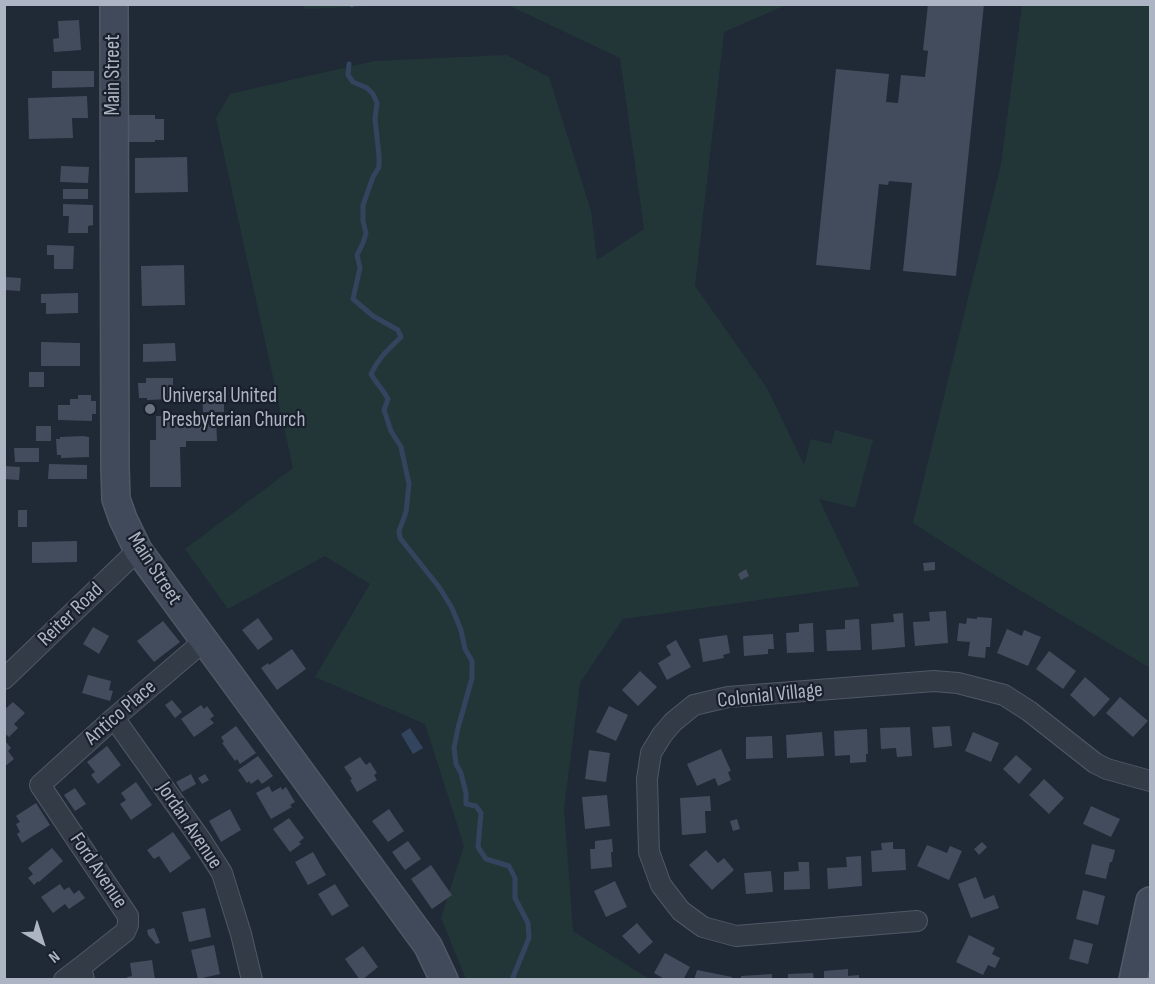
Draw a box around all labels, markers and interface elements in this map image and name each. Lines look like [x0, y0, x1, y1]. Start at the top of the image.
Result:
street label: Main Street [101, 34, 127, 116]
place label: Universal United Presbyterian Church [162, 384, 305, 434]
marker: Universal United Presbyterian Church [143, 402, 157, 416]
street label: Main Street [121, 528, 187, 610]
street label: Reiter Road [33, 578, 109, 652]
street label: Antico Place [80, 675, 162, 751]
street label: Colonial Village [716, 678, 824, 714]
street label: Jordan Avenue [151, 778, 227, 874]
street label: Ford Avenue [64, 829, 132, 913]
north arrow [12, 912, 72, 972]
text: N [44, 946, 63, 966]

